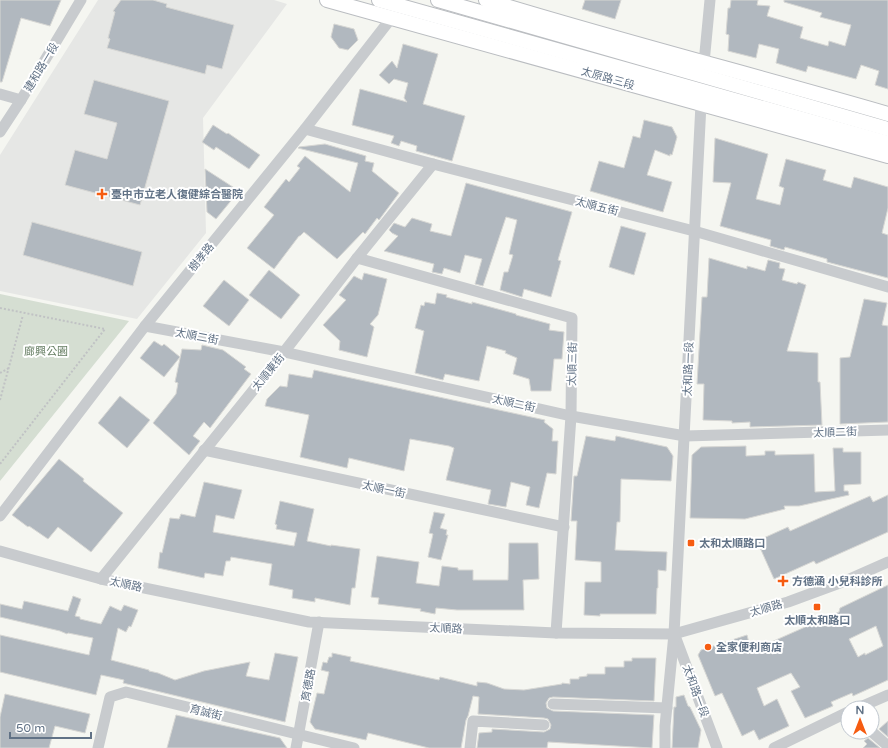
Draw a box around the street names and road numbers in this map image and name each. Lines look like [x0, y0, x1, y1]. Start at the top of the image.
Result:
street label: 建和路一段 [22, 40, 61, 94]
street label: 太原路三段 [580, 65, 636, 92]
street label: 太順五街 [574, 195, 620, 218]
street label: 樹孝路 [186, 240, 217, 274]
street label: 太順二街 [174, 326, 220, 347]
street label: 太和路一段 [681, 341, 696, 397]
street label: 太順三街 [566, 342, 579, 386]
street label: 太順東街 [249, 351, 287, 394]
street label: 太順二街 [491, 392, 537, 415]
street label: 太順二街 [813, 425, 857, 440]
street label: 太順一街 [361, 479, 407, 500]
street label: 太順路 [108, 575, 143, 594]
street label: 太順路 [748, 598, 784, 619]
street label: 太順路 [429, 621, 463, 636]
street label: 太和路一段 [680, 663, 711, 719]
street label: 育德路 [299, 668, 318, 702]
street label: 育誠街 [188, 702, 223, 723]

